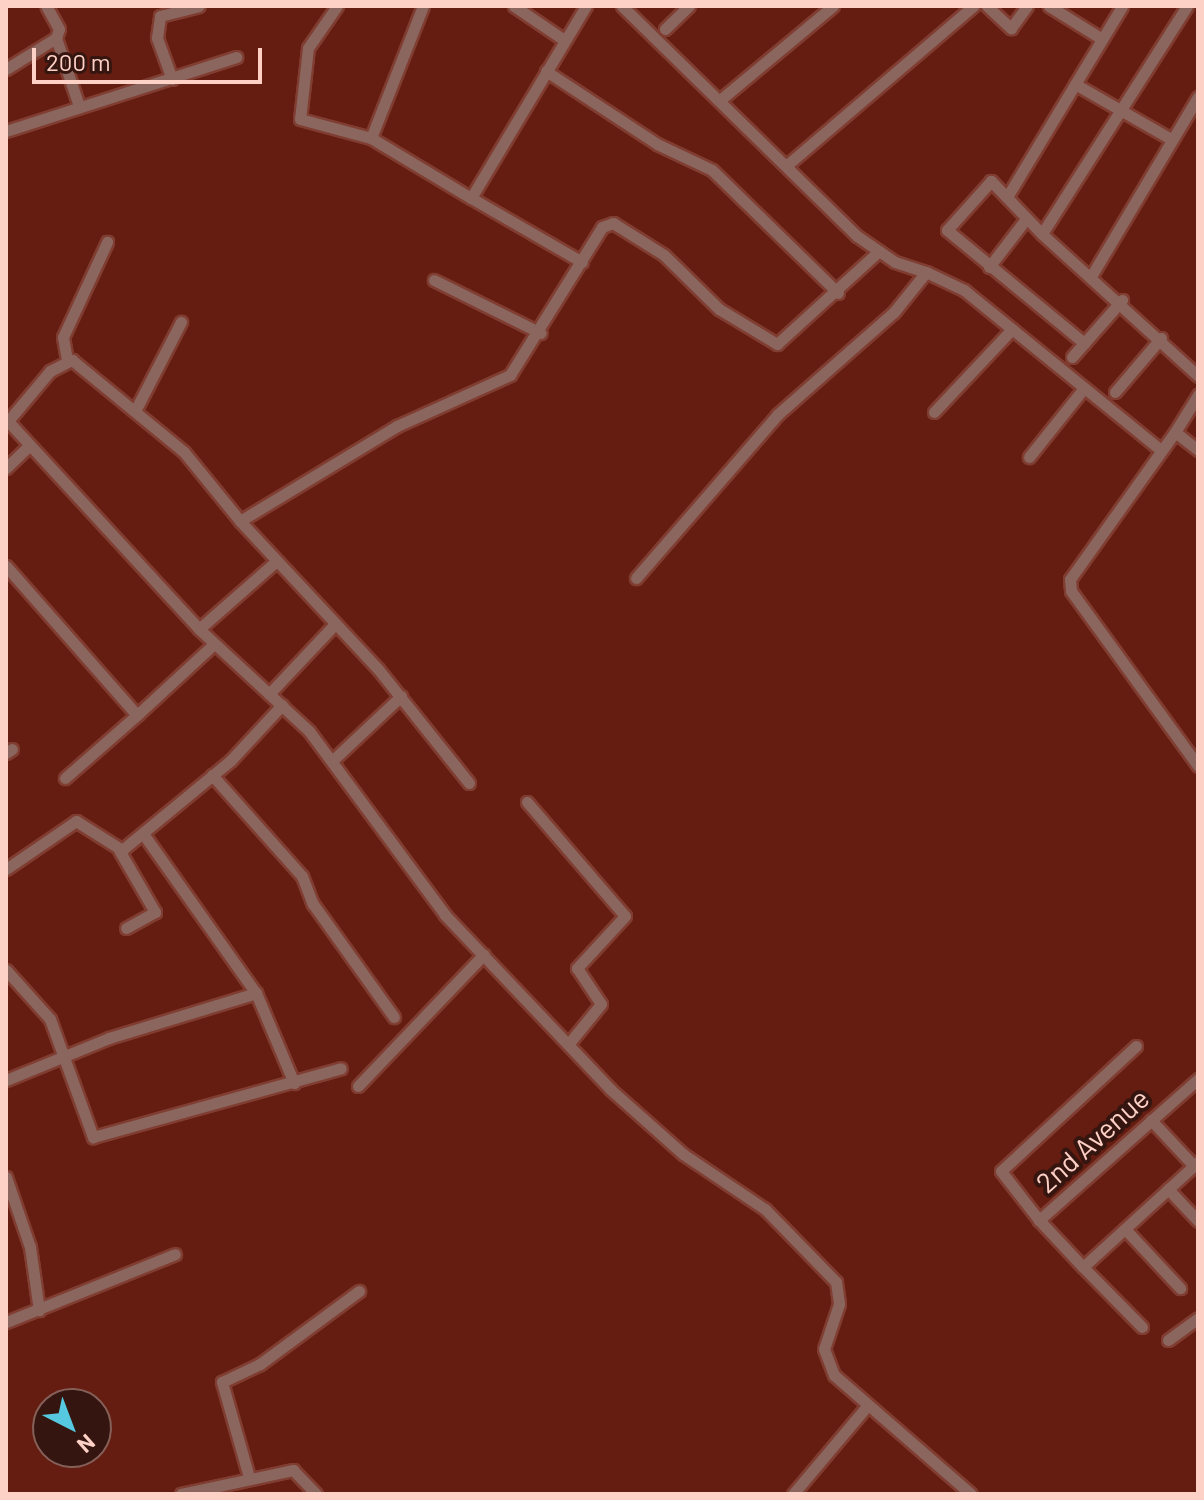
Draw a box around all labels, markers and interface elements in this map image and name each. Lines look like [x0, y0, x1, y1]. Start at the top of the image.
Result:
scale bar [36, 32, 266, 82]
text: 200 m [46, 47, 111, 76]
street label: 2nd Avenue [1029, 1081, 1155, 1199]
north arrow [32, 1388, 112, 1468]
text: N [73, 1430, 101, 1459]

